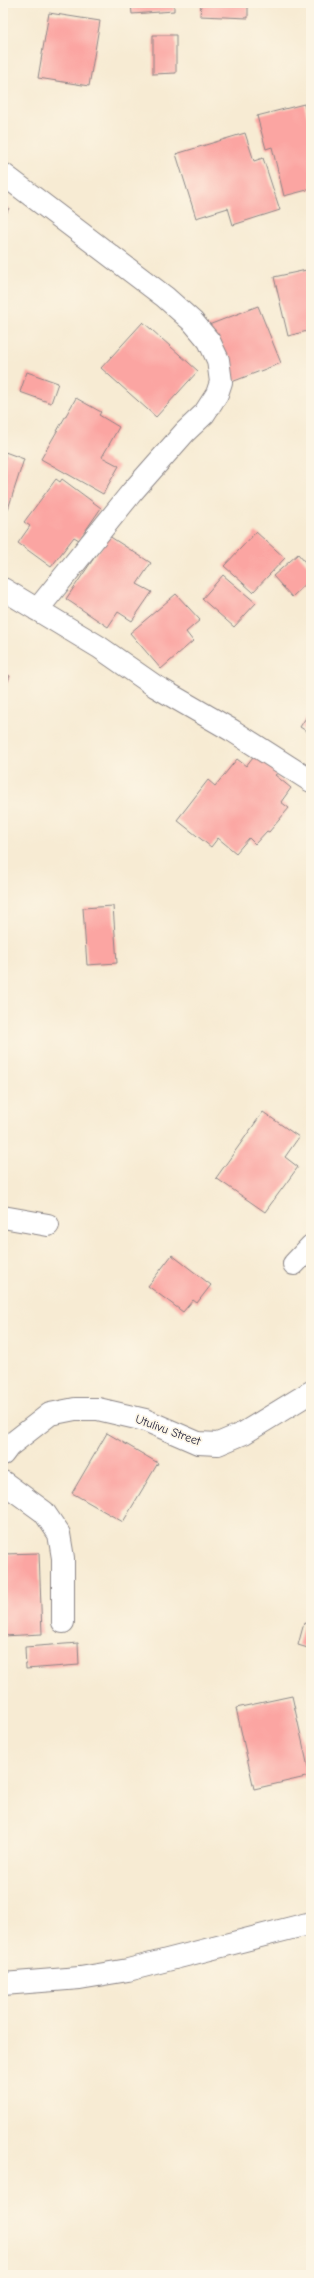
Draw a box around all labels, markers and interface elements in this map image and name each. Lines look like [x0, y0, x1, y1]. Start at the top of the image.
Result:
street label: Utulivu Street [133, 1412, 203, 1448]

